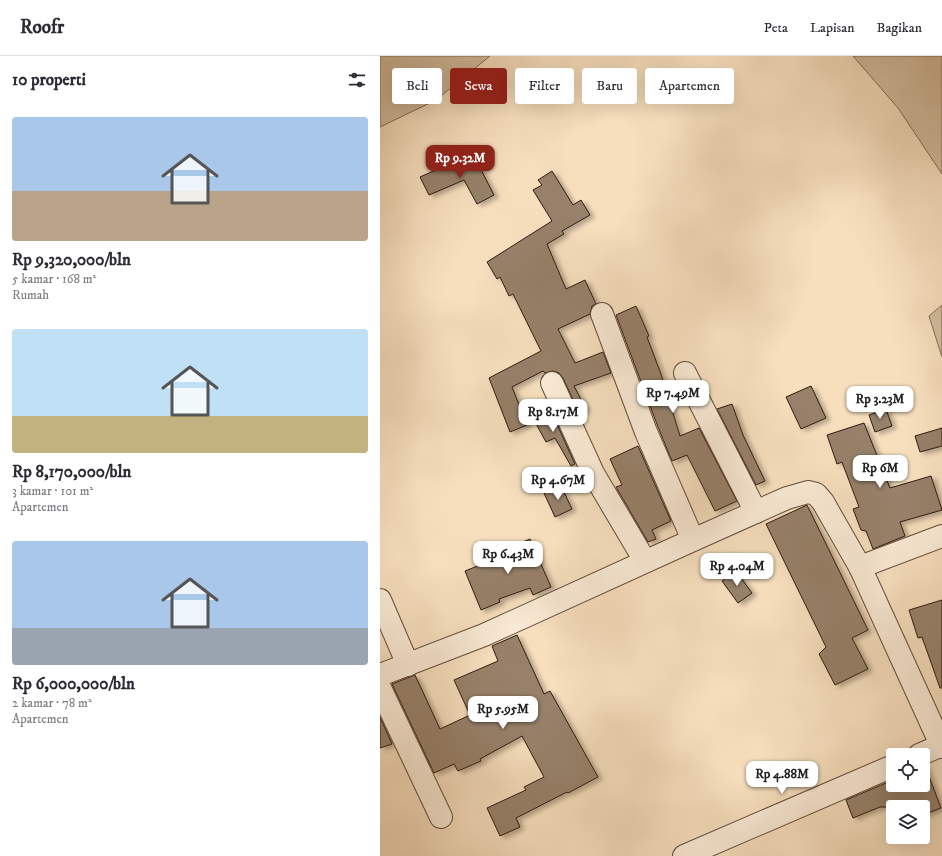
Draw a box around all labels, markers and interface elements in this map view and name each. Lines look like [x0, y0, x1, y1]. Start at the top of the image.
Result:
text: Roofr [20, 16, 64, 39]
text: Peta [764, 19, 788, 37]
text: Lapisan [810, 19, 855, 37]
text: Bagikan [877, 19, 922, 37]
chip: Beli [392, 68, 442, 104]
chip: Sewa [450, 68, 507, 104]
chip: Filter [515, 68, 574, 104]
chip: Baru [582, 68, 637, 104]
chip: Apartemen [645, 68, 734, 104]
text: 10 properti [12, 69, 86, 91]
icon: filters [346, 69, 368, 91]
icon: home [154, 143, 226, 215]
pin: Rp 9.32M [419, 145, 501, 179]
text: Rp 9.32M [435, 150, 485, 166]
text: Rp 9,320,000/bln [12, 249, 131, 271]
text: 5 kamar · 168 m² [12, 271, 96, 287]
text: Rumah [12, 287, 49, 303]
icon: home [154, 355, 226, 427]
pin: Rp 7.49M [632, 380, 714, 414]
text: Rp 7.49M [646, 385, 700, 401]
pin: Rp 3.23M [839, 386, 921, 420]
text: Rp 3.23M [855, 391, 905, 407]
pin: Rp 8.17M [512, 399, 594, 433]
text: Rp 8.17M [527, 404, 579, 420]
pin: Rp 6M [852, 455, 908, 489]
text: Rp 6M [862, 460, 898, 476]
text: Rp 8,170,000/bln [12, 461, 131, 483]
pin: Rp 4.67M [517, 467, 599, 501]
text: Rp 4.67M [531, 472, 585, 488]
text: 3 kamar · 101 m² [12, 483, 93, 499]
text: Apartemen [12, 499, 69, 515]
pin: Rp 6.43M [467, 541, 549, 575]
text: Rp 6.43M [482, 546, 534, 562]
pin: Rp 4.04M [696, 553, 778, 587]
text: Rp 4.04M [709, 558, 765, 574]
icon: home [154, 567, 226, 639]
text: Rp 6,000,000/bln [12, 673, 135, 695]
text: 2 kamar · 78 m² [12, 695, 92, 711]
pin: Rp 5.95M [462, 696, 544, 730]
text: Rp 5.95M [477, 701, 529, 717]
text: Apartemen [12, 711, 69, 727]
map controls [886, 748, 930, 844]
button: locate [886, 748, 930, 792]
pin: Rp 4.88M [741, 761, 823, 795]
text: Rp 4.88M [755, 766, 809, 782]
button: layers [886, 800, 930, 844]

